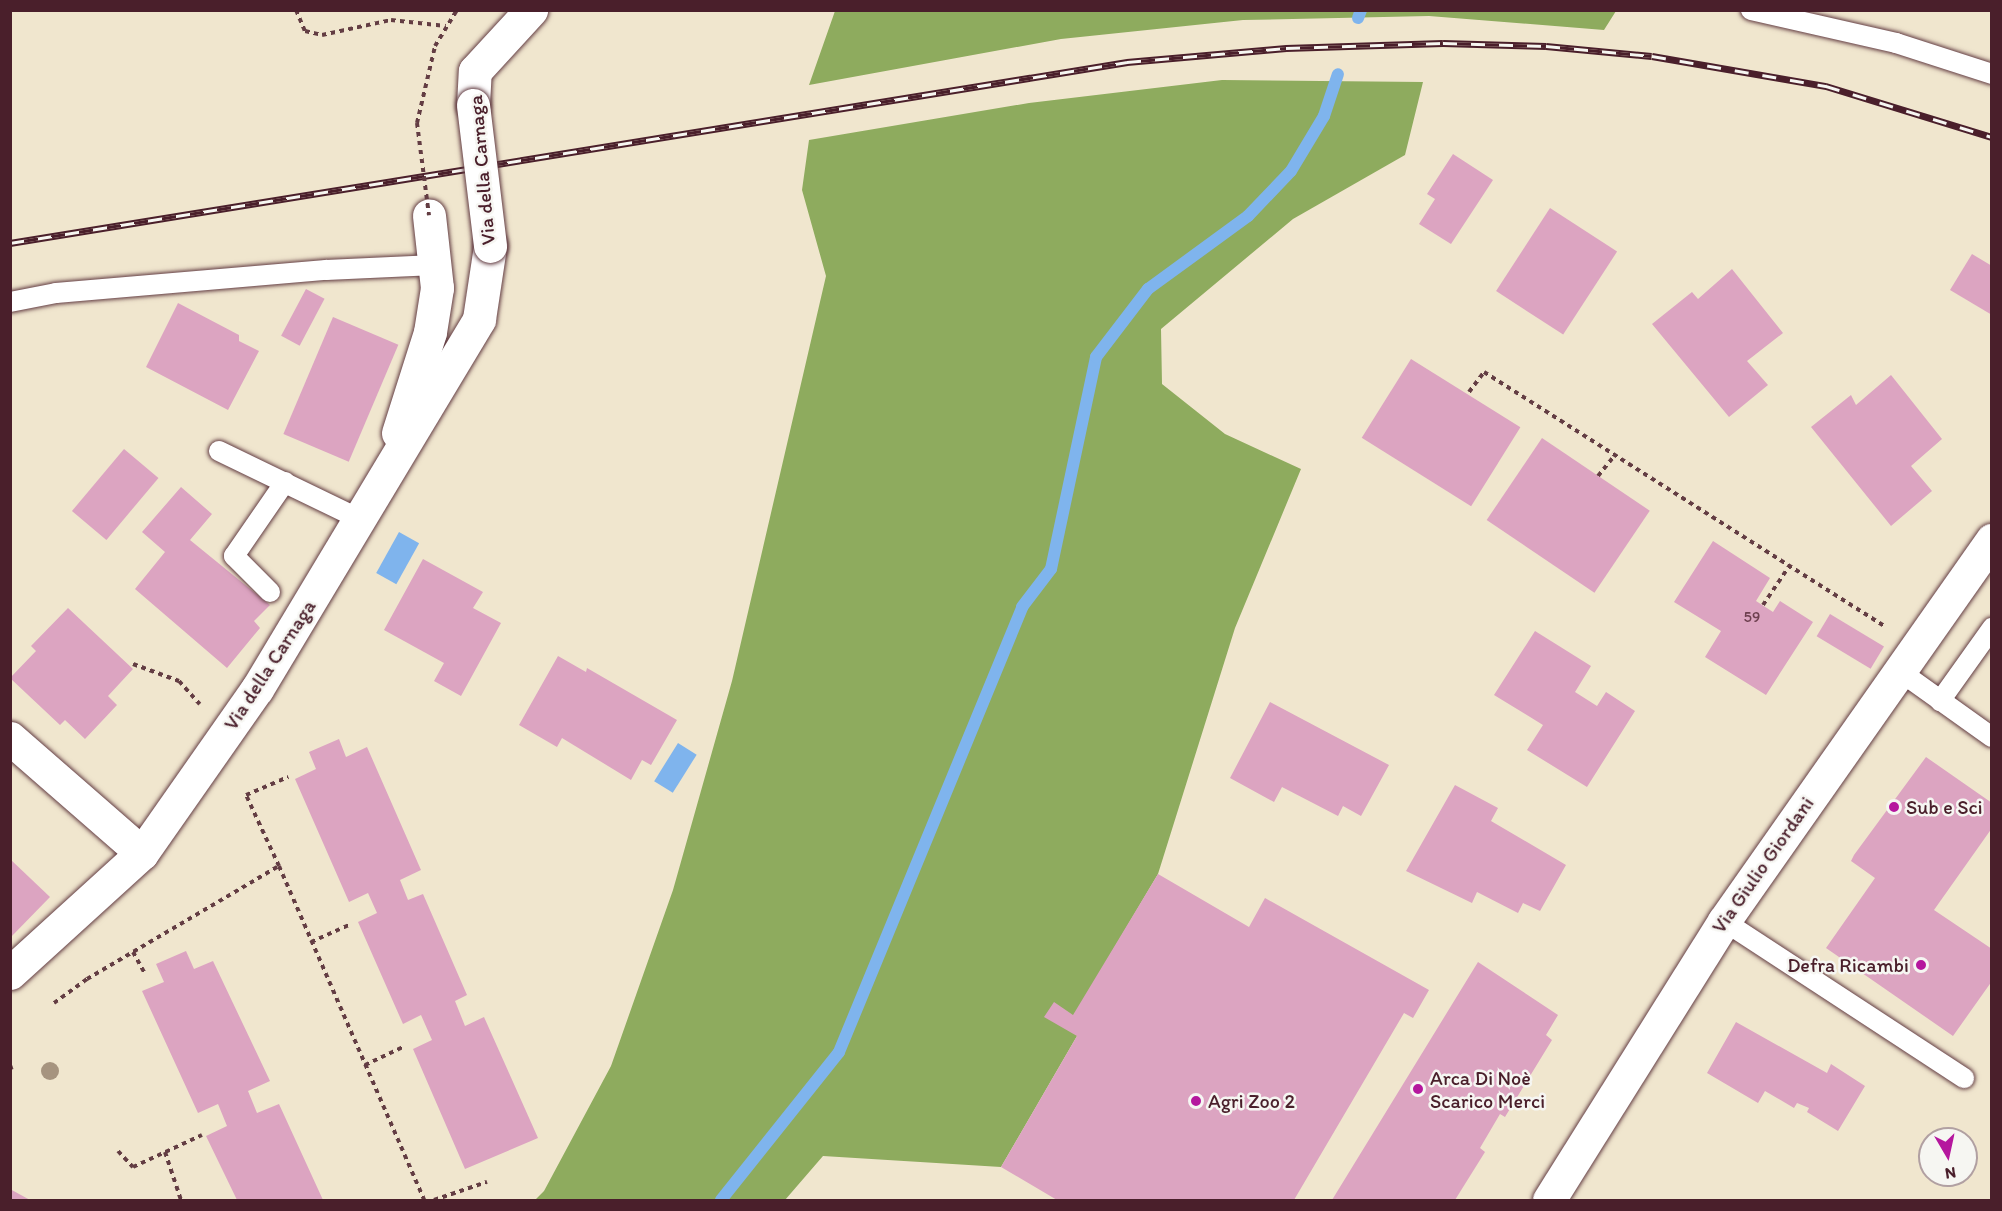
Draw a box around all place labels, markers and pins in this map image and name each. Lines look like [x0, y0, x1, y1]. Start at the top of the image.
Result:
place label: Sub e Sci [1906, 795, 1983, 819]
marker: Sub e Sci [1887, 800, 1901, 814]
place label: Defra Ricambi [1789, 953, 1909, 977]
marker: Defra Ricambi [1914, 958, 1928, 972]
place label: Arca Di Noè Scarico Merci [1430, 1066, 1545, 1113]
marker: Arca Di Noè Scarico Merci [1411, 1082, 1425, 1096]
place label: Agri Zoo 2 [1208, 1089, 1295, 1113]
marker: Agri Zoo 2 [1189, 1094, 1203, 1108]

